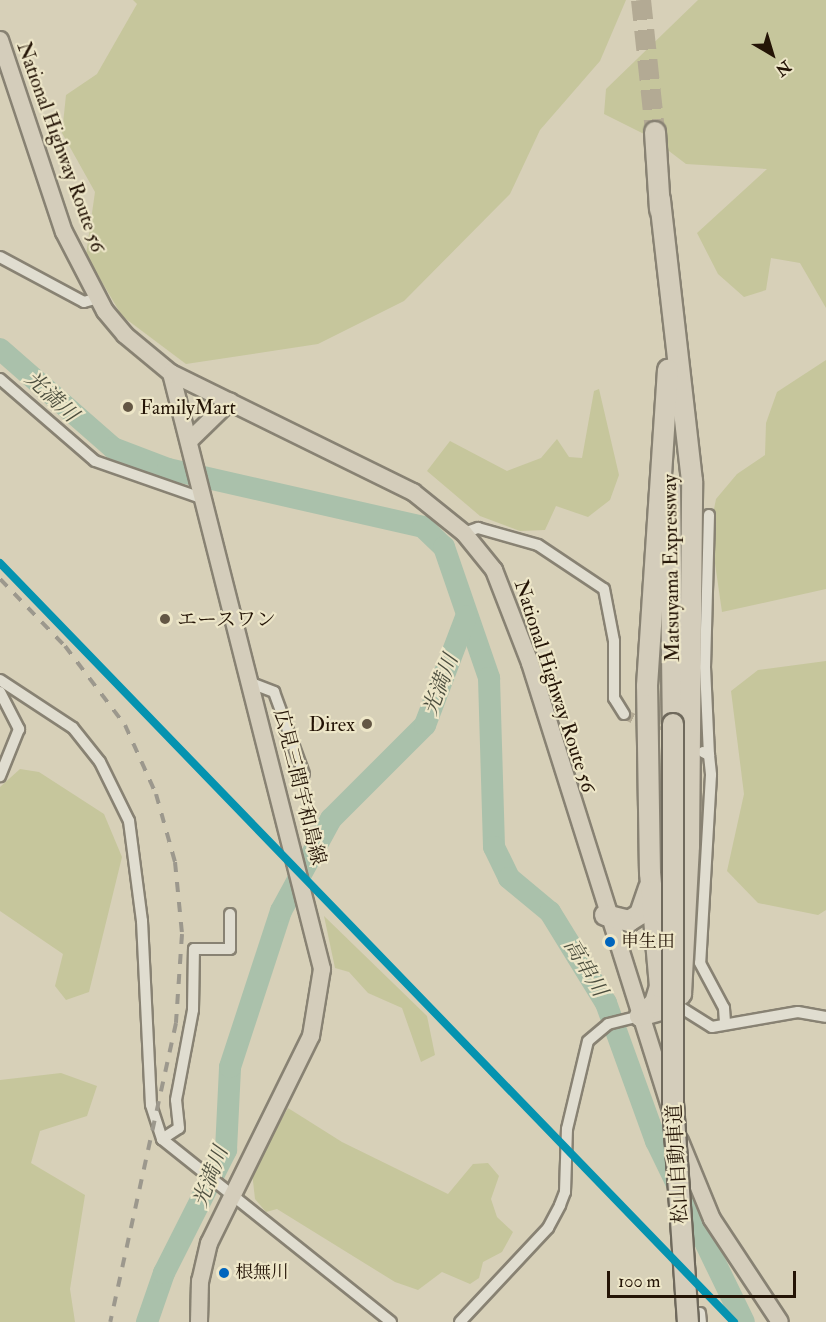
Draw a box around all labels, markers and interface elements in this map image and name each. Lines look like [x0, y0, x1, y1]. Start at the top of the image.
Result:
north arrow [742, 24, 802, 84]
street label: National Highway Route 56 [12, 39, 110, 255]
text: N [771, 56, 795, 80]
water label: 光満川 [19, 366, 83, 428]
place label: FamilyMart [140, 395, 236, 419]
marker: FamilyMart [121, 400, 135, 414]
street label: Matsuyama Expressway [657, 474, 685, 662]
street label: National Highway Route 56 [509, 577, 601, 795]
place label: エースワン [177, 607, 277, 631]
marker: エースワン [158, 612, 172, 626]
water label: 光満川 [418, 651, 464, 719]
street label: 広見三間宇和島線 [269, 706, 331, 868]
place label: Direx [309, 712, 355, 736]
marker: Direx [360, 717, 374, 731]
place label: 申生田 [621, 931, 675, 953]
water label: 高串川 [558, 935, 612, 1001]
marker: 申生田 [604, 936, 616, 948]
street label: 松山自動車道 [662, 1103, 692, 1225]
water label: 光満川 [188, 1143, 234, 1211]
scale bar [610, 1259, 799, 1297]
place label: 根無川 [235, 1262, 289, 1284]
marker: 根無川 [218, 1267, 230, 1279]
text: 100 m [618, 1270, 661, 1293]

